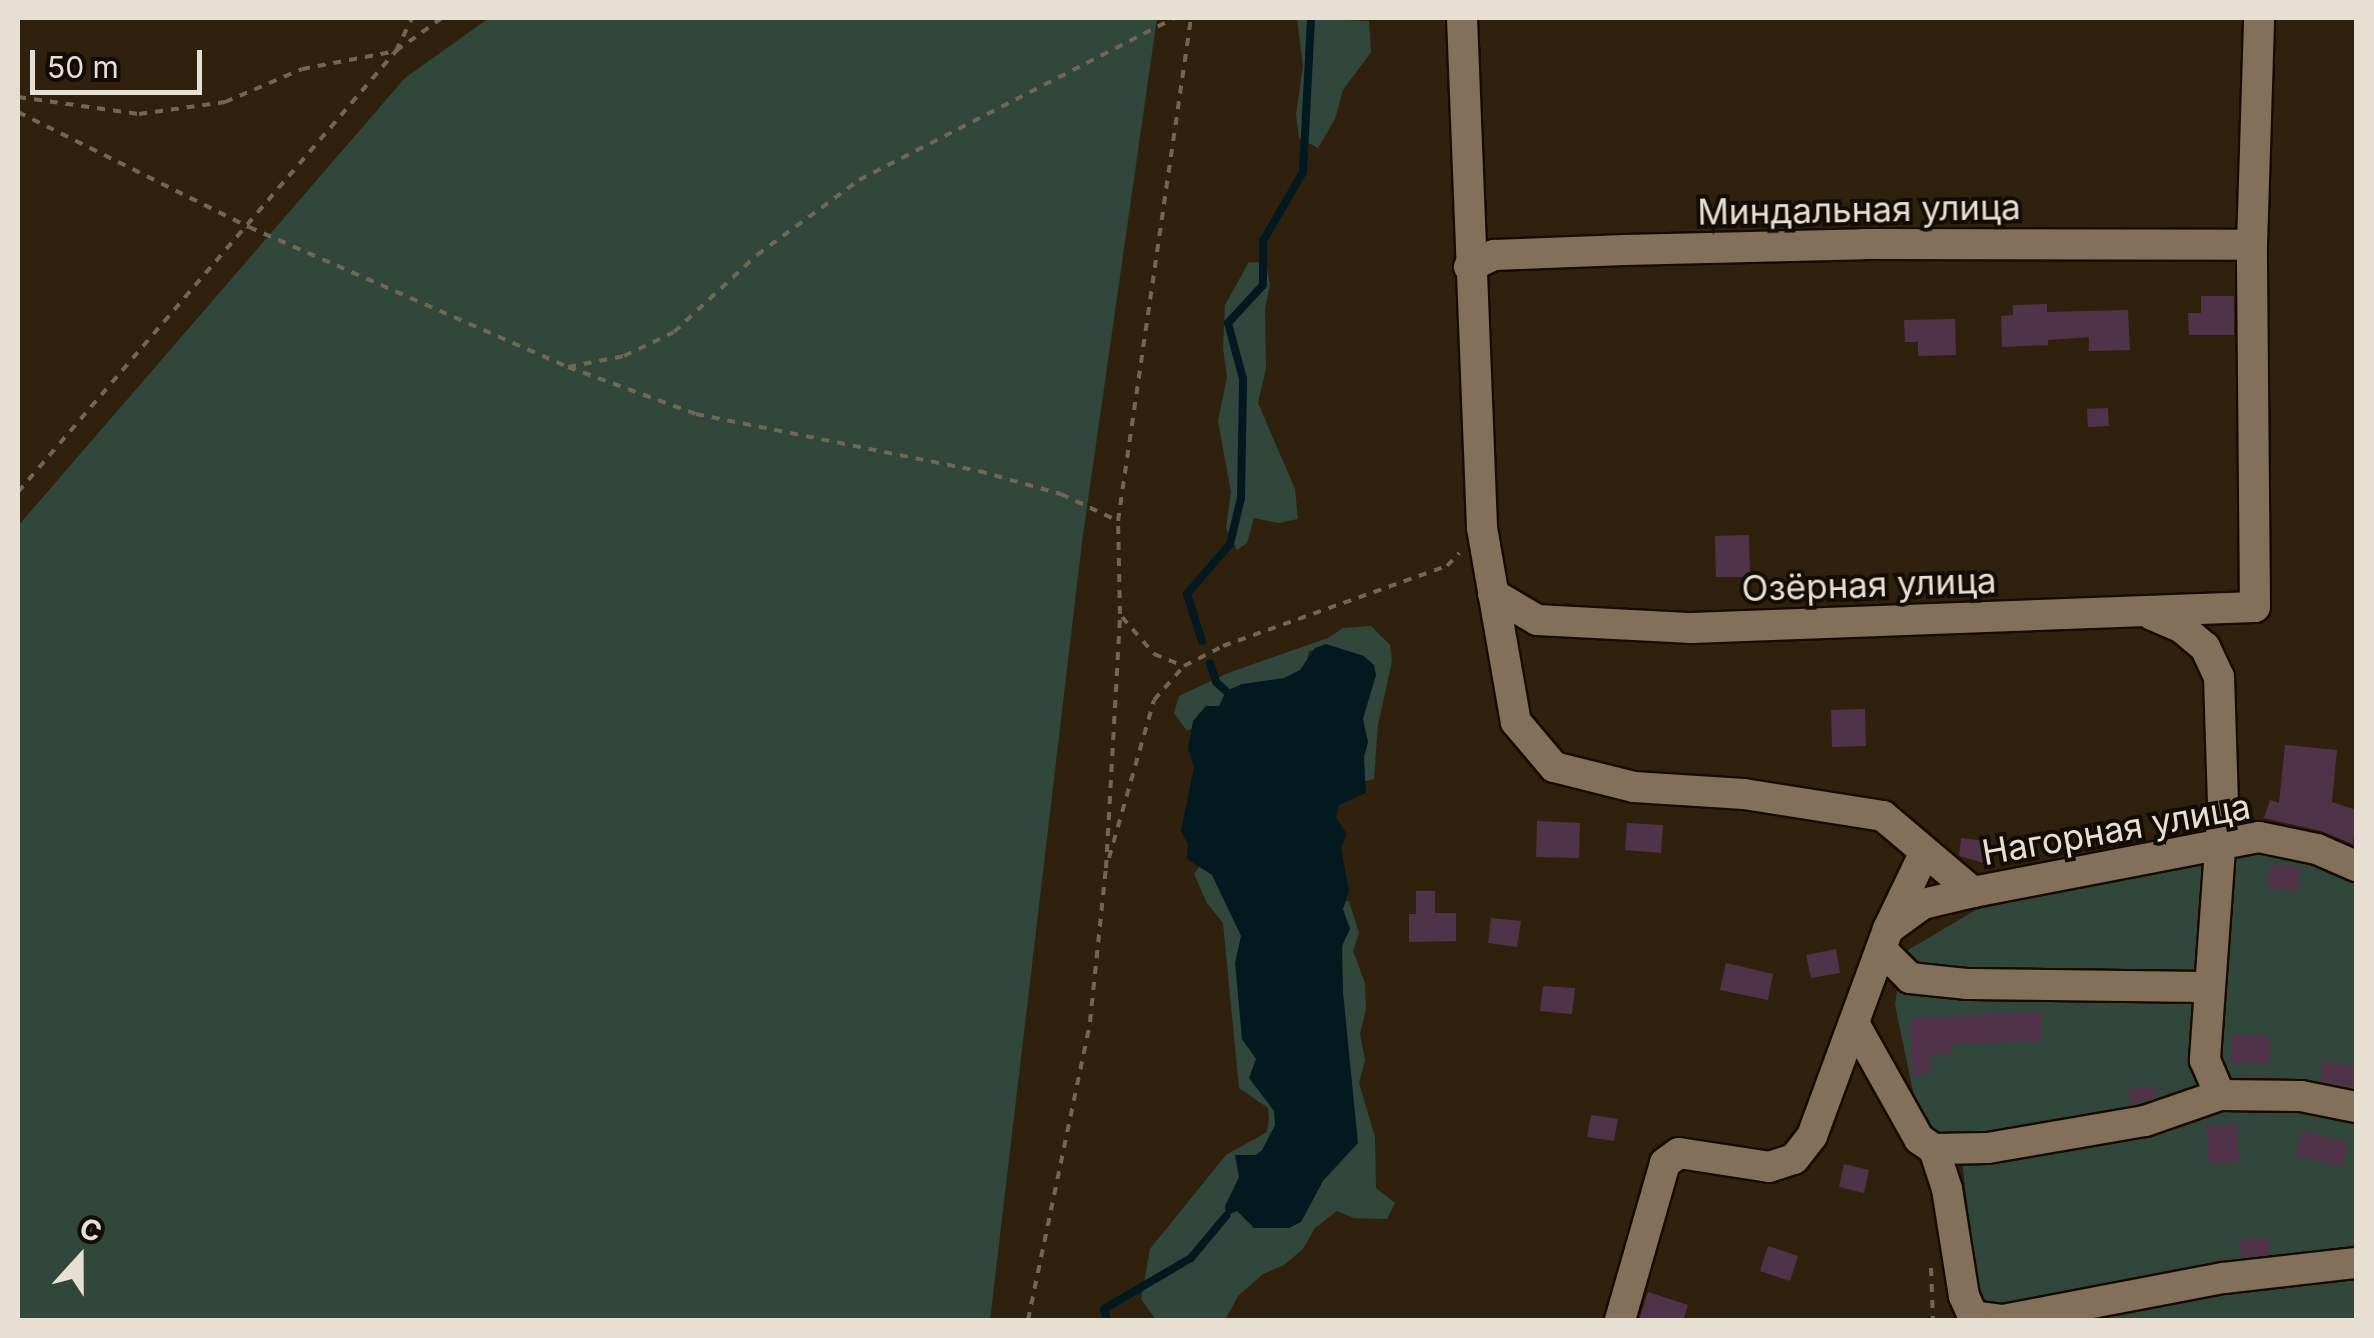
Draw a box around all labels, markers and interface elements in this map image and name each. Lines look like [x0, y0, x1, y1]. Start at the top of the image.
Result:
scale bar [35, 30, 208, 92]
text: 50 m [47, 49, 119, 85]
street label: Миндальная улица [1697, 185, 2021, 233]
street label: Озёрная улица [1741, 559, 1997, 609]
street label: Нагорная улица [1979, 785, 2253, 873]
north arrow [30, 1208, 130, 1308]
text: С [75, 1210, 107, 1250]

